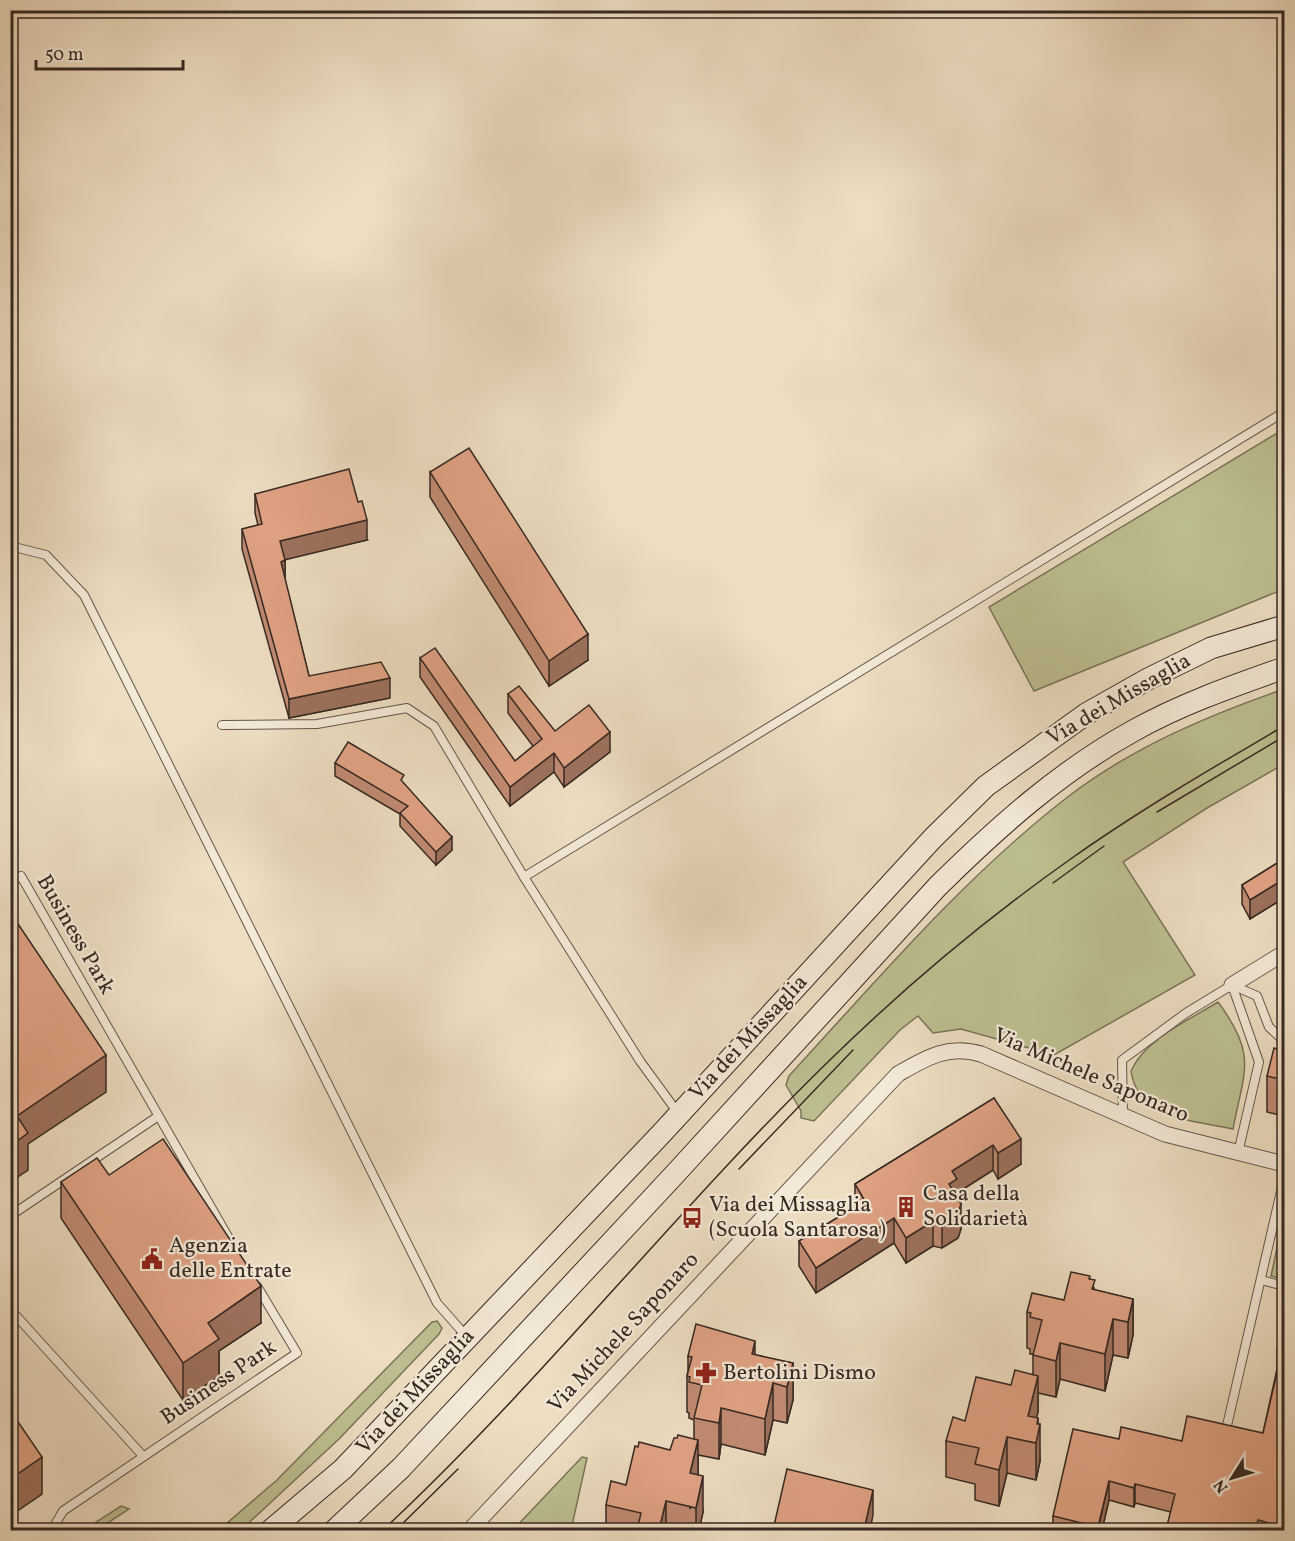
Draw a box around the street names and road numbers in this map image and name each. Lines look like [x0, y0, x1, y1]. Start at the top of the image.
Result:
street label: Via dei Missaglia [1041, 646, 1197, 754]
street label: Business Park [28, 869, 122, 1001]
street label: Via dei Missaglia [682, 968, 816, 1108]
street label: Via Michele Saponaro [988, 1021, 1194, 1131]
street label: Via Michele Saponaro [541, 1246, 707, 1420]
street label: Via dei Missaglia [349, 1322, 483, 1462]
street label: Business Park [155, 1333, 283, 1433]

